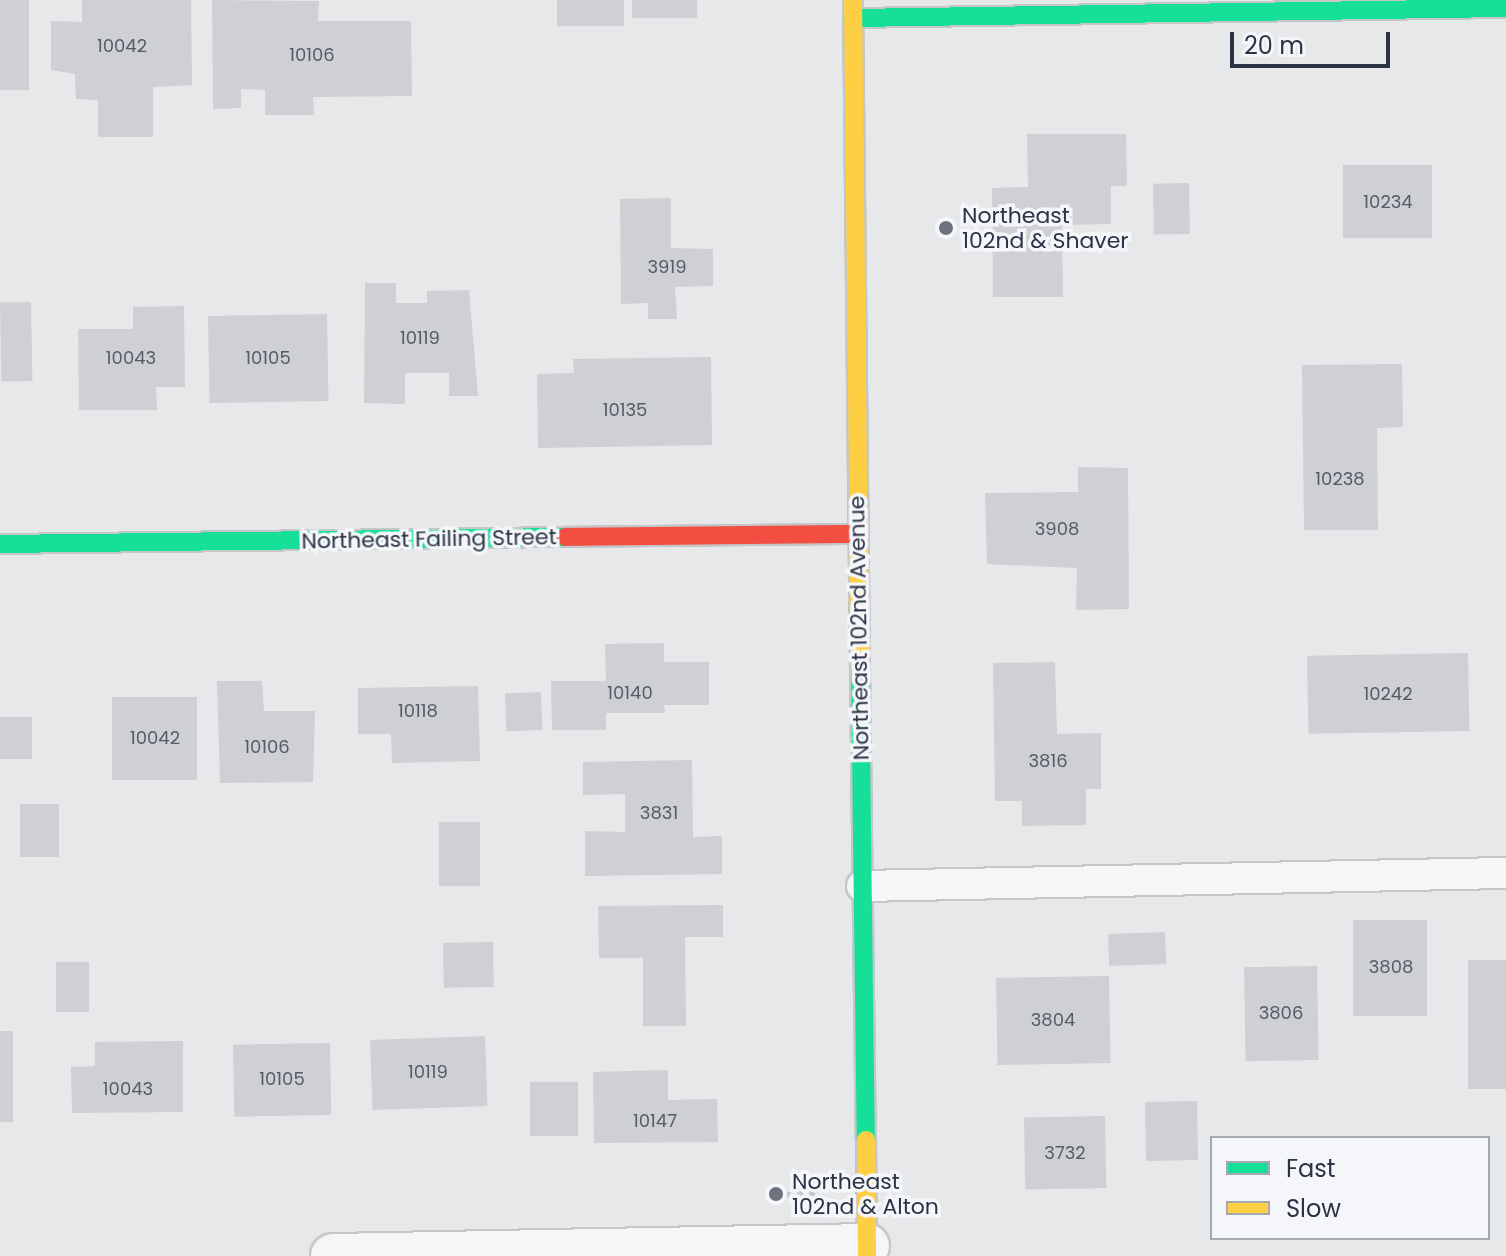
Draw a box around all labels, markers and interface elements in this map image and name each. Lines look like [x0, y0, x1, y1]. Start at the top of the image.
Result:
scale bar [1234, 16, 1394, 66]
text: 20 m [1244, 29, 1304, 62]
house number: 10042 [97, 35, 147, 57]
house number: 10106 [289, 44, 335, 66]
house number: 10234 [1363, 191, 1413, 213]
place label: Northeast 102nd & Shaver [962, 202, 1129, 254]
marker: Northeast 102nd & Shaver [937, 219, 955, 237]
house number: 3919 [647, 256, 687, 278]
house number: 10119 [400, 327, 440, 349]
house number: 10043 [106, 347, 156, 369]
house number: 10105 [245, 347, 291, 369]
house number: 10135 [603, 399, 647, 421]
house number: 10238 [1315, 468, 1365, 490]
street label: Northeast 102nd Avenue [843, 495, 875, 761]
house number: 3908 [1035, 518, 1079, 540]
street label: Northeast Failing Street [301, 524, 557, 554]
house number: 10140 [607, 682, 653, 704]
house number: 10242 [1363, 683, 1413, 705]
house number: 10118 [398, 700, 438, 722]
house number: 10042 [130, 727, 180, 749]
house number: 10106 [244, 736, 290, 758]
house number: 3816 [1028, 750, 1068, 772]
house number: 3831 [640, 802, 678, 824]
house number: 3808 [1369, 956, 1413, 978]
house number: 3806 [1259, 1002, 1303, 1024]
house number: 3804 [1031, 1009, 1075, 1031]
house number: 10119 [408, 1061, 448, 1083]
house number: 10105 [259, 1068, 305, 1090]
house number: 10043 [103, 1078, 153, 1100]
house number: 10147 [633, 1110, 677, 1132]
legend [1210, 1136, 1490, 1240]
house number: 3732 [1044, 1142, 1086, 1164]
text: Fast [1286, 1152, 1336, 1185]
place label: Northeast 102nd & Alton [792, 1168, 939, 1220]
marker: Northeast 102nd & Alton [767, 1185, 785, 1203]
text: Slow [1286, 1192, 1341, 1225]

